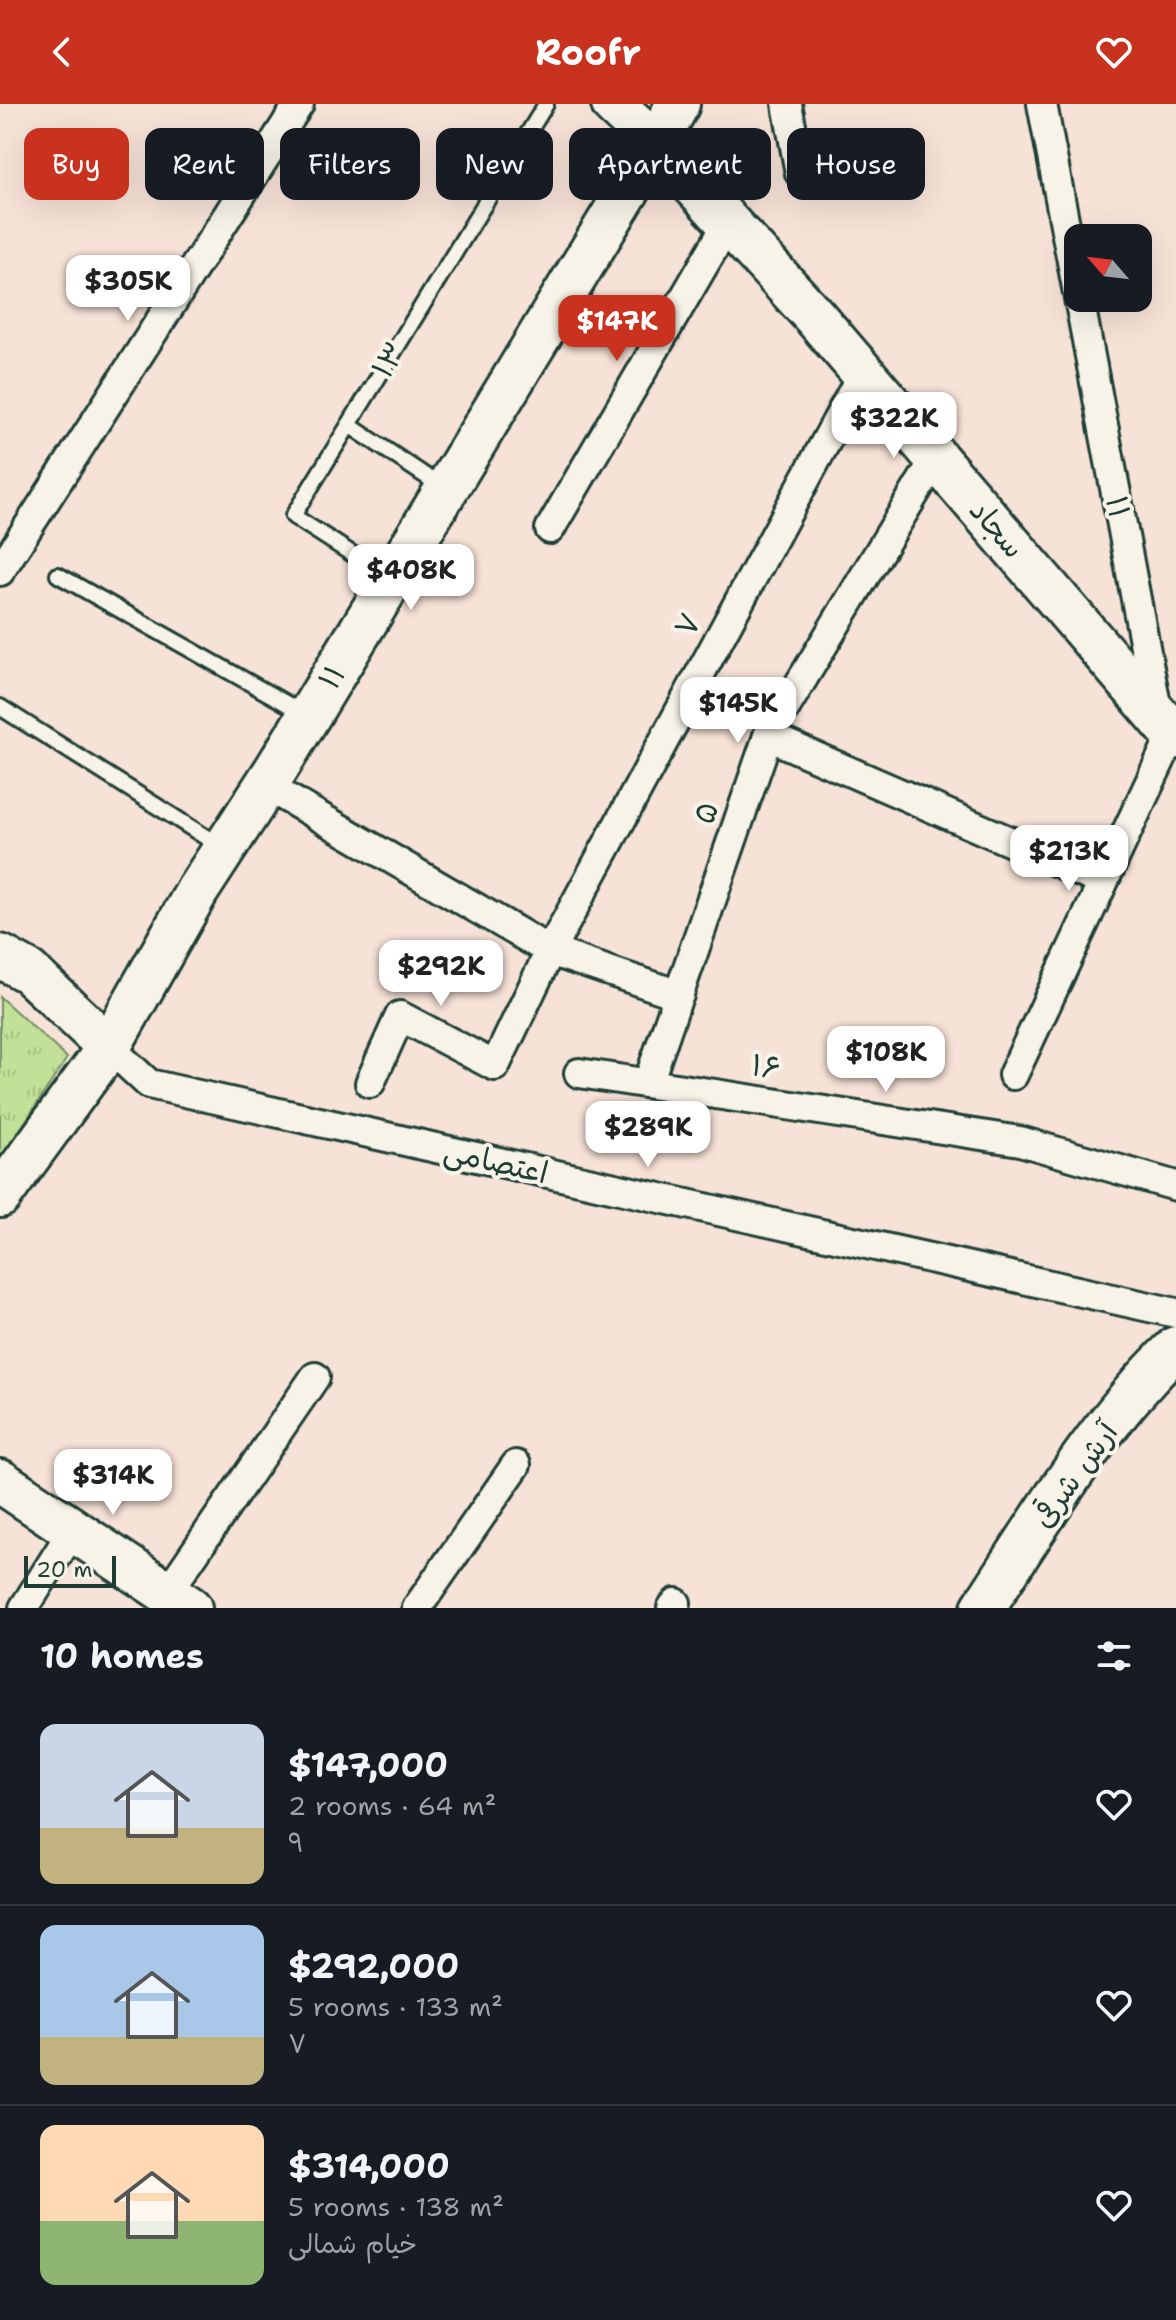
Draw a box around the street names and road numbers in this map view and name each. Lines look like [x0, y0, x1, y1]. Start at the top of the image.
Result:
street label: ۱۳ [362, 334, 415, 386]
street label: سجاد [960, 490, 1034, 567]
street label: ۱۱ [1096, 492, 1141, 522]
street label: ۷ [664, 606, 711, 644]
street label: ۱۱ [308, 657, 355, 697]
street label: ۵ [683, 796, 728, 829]
street label: ۱۶ [749, 1044, 784, 1089]
street label: اعتصامی [440, 1130, 552, 1193]
street label: آرش شرقی [1022, 1412, 1128, 1536]

